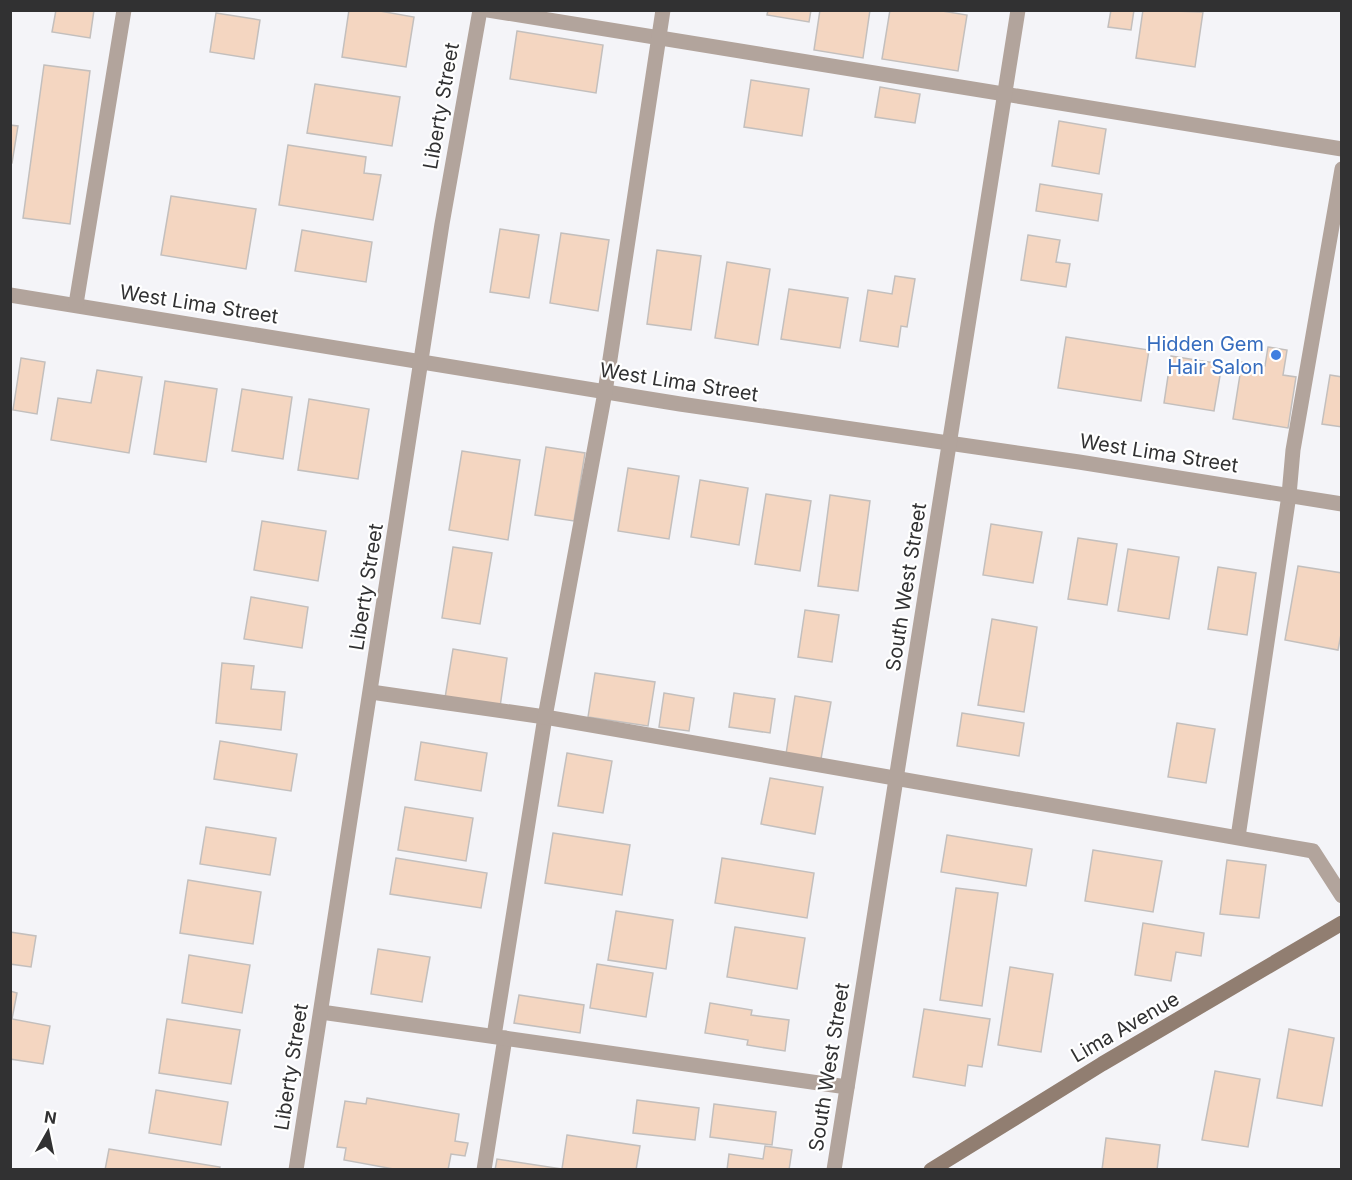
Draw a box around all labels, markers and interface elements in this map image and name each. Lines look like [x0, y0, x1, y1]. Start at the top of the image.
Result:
street label: Liberty Street [418, 40, 464, 171]
street label: West Lima Street [118, 280, 280, 328]
place label: Hidden Gem Hair Salon [1147, 332, 1264, 379]
marker: Hidden Gem Hair Salon [1269, 348, 1283, 362]
street label: West Lima Street [598, 358, 760, 406]
street label: West Lima Street [1078, 429, 1240, 477]
street label: South West Street [881, 501, 931, 673]
street label: Liberty Street [344, 521, 388, 652]
street label: South West Street [804, 981, 854, 1153]
street label: Lima Avenue [1067, 986, 1183, 1068]
street label: Liberty Street [269, 1001, 313, 1132]
north arrow [18, 1102, 78, 1162]
text: N [43, 1106, 58, 1128]

